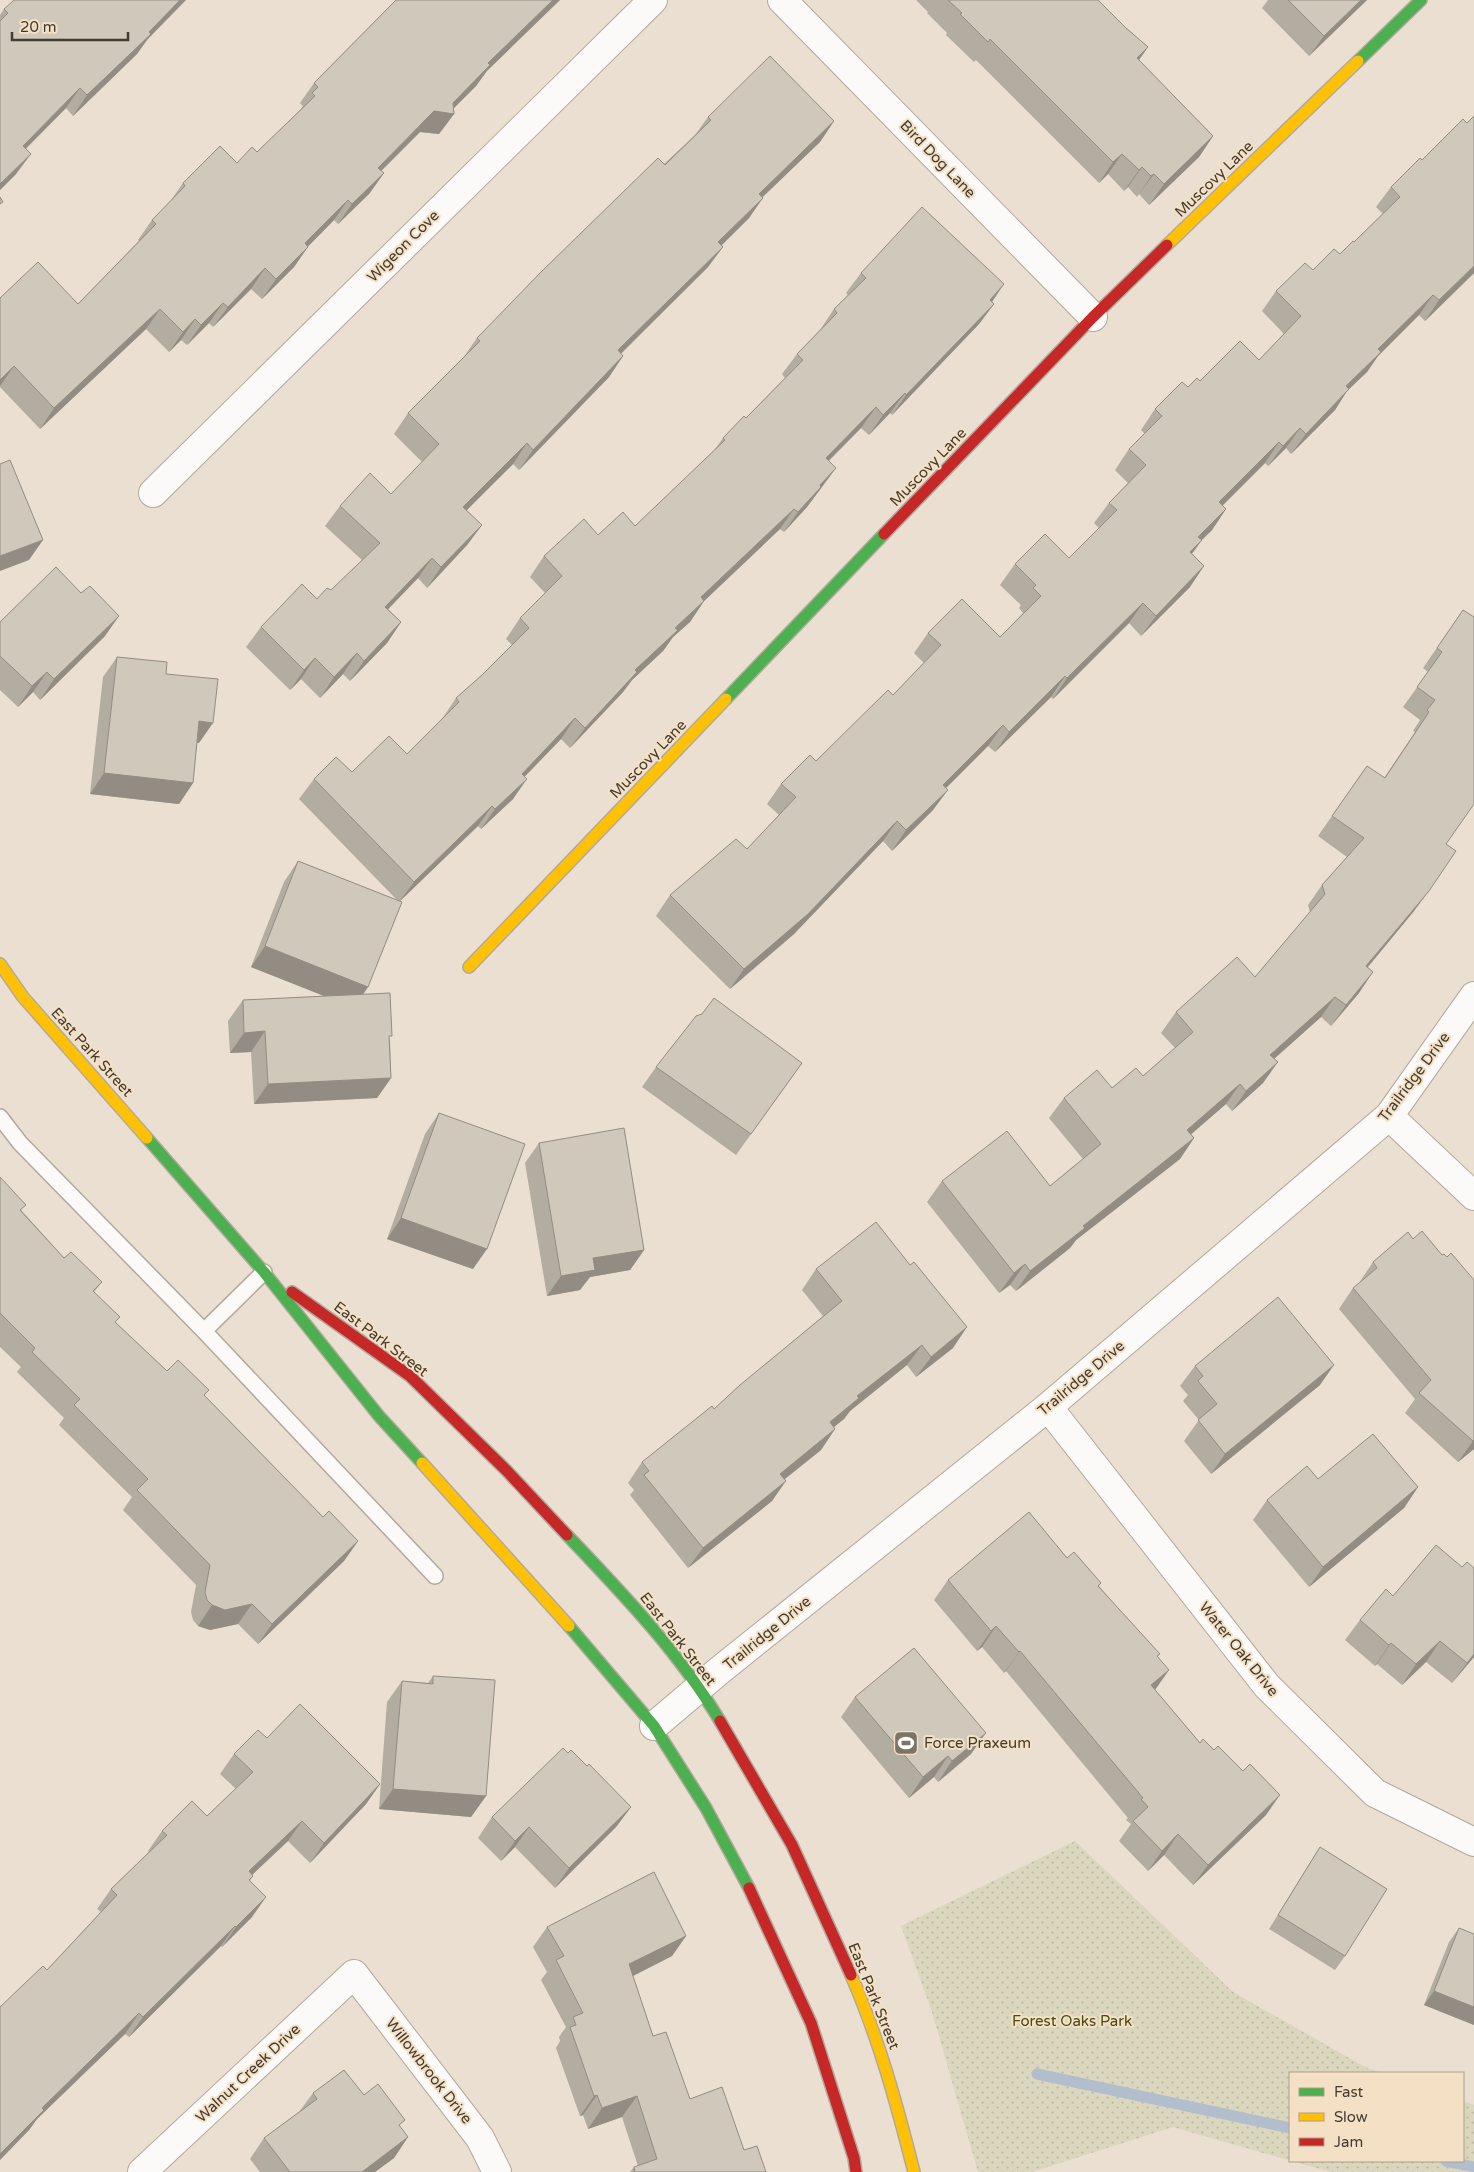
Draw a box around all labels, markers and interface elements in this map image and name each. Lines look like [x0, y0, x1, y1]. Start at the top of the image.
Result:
scale bar [12, 10, 129, 42]
text: 20 m [20, 18, 57, 36]
street label: Bird Dog Lane [896, 116, 980, 202]
street label: Muscovy Lane [1171, 137, 1257, 221]
street label: Wigeon Cove [363, 206, 443, 286]
street label: Muscovy Lane [886, 424, 970, 510]
street label: Muscovy Lane [606, 716, 690, 802]
street label: East Park Street [47, 1004, 137, 1100]
street label: Trailridge Drive [1374, 1029, 1454, 1125]
street label: East Park Street [330, 1298, 432, 1380]
street label: Trailridge Drive [1034, 1337, 1128, 1419]
street label: East Park Street [636, 1589, 720, 1689]
street label: Trailridge Drive [720, 1592, 814, 1674]
street label: Water Oak Drive [1195, 1598, 1283, 1700]
sports icon: Force Praxeum [893, 1730, 919, 1756]
place label: Force Praxeum [924, 1734, 1031, 1752]
street label: East Park Street [844, 1940, 904, 2052]
park label: Forest Oaks Park [1012, 2012, 1132, 2030]
street label: Willowbrook Drive [382, 2014, 476, 2128]
street label: Walnut Creek Drive [192, 2020, 304, 2126]
legend [1289, 2072, 1464, 2162]
text: Fast [1334, 2083, 1364, 2101]
text: Slow [1334, 2108, 1368, 2126]
text: Jam [1334, 2133, 1363, 2151]

